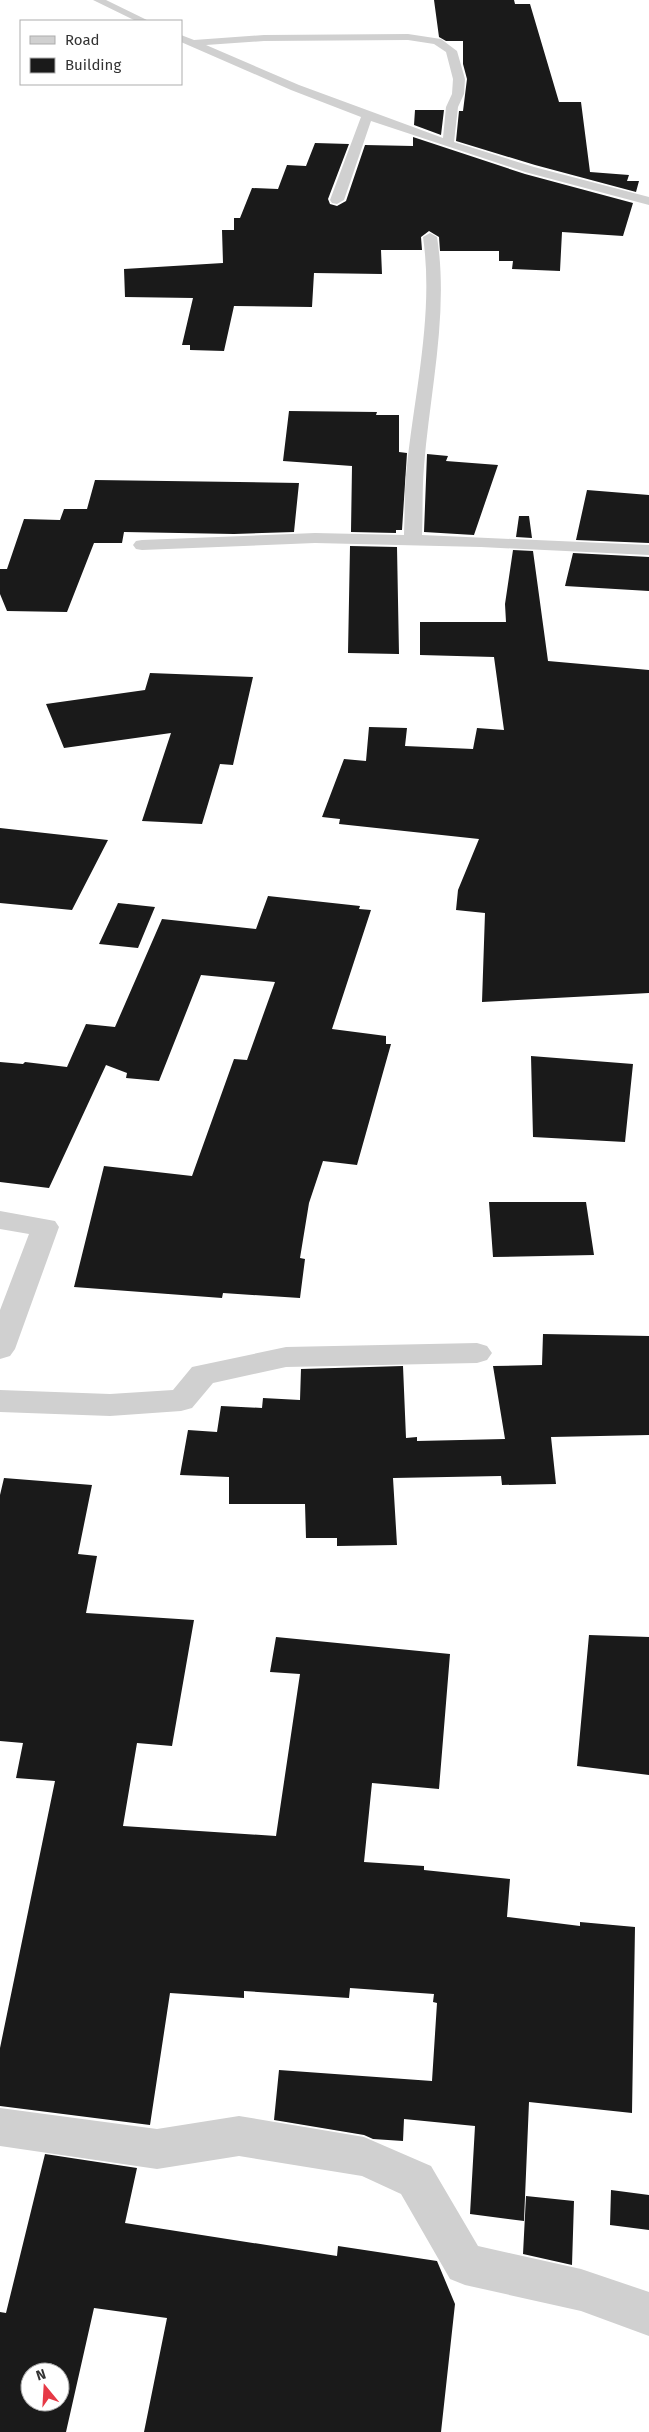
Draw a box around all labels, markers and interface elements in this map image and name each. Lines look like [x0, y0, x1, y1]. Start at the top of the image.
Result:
legend [20, 20, 182, 85]
text: Road [65, 31, 100, 49]
text: Building [65, 56, 121, 74]
north arrow [20, 2362, 70, 2412]
text: N [34, 2366, 48, 2385]

